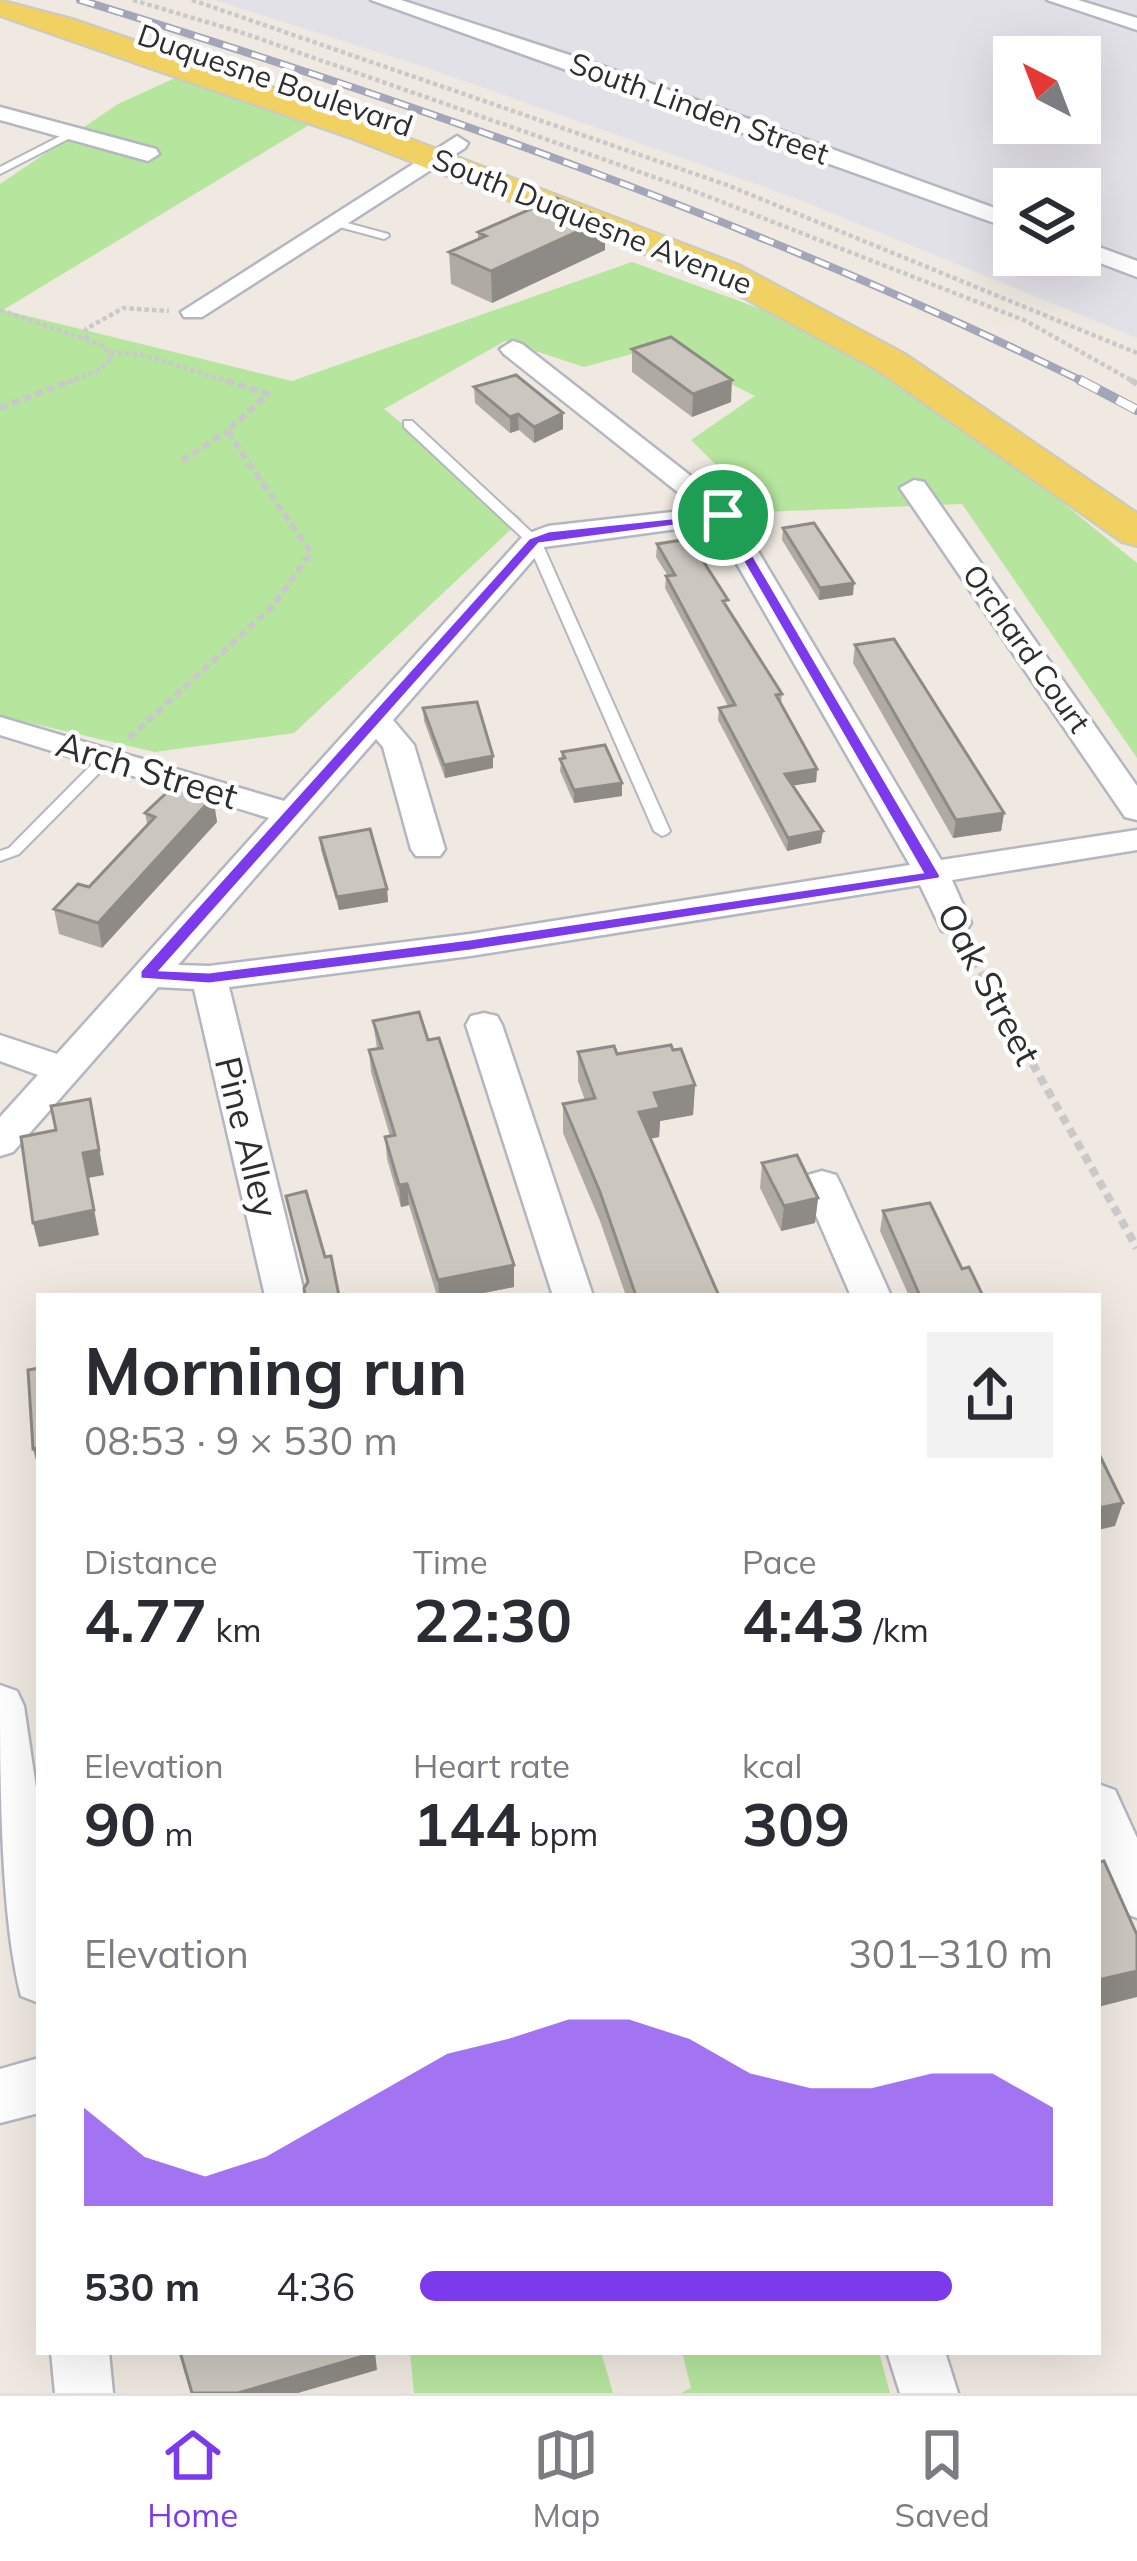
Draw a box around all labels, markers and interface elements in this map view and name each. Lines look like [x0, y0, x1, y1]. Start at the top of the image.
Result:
street label: Duquesne Boulevard [133, 15, 418, 145]
north arrow [993, 36, 1101, 144]
map controls [993, 36, 1101, 276]
street label: South Linden Street [565, 44, 834, 173]
street label: South Duquesne Avenue [427, 139, 758, 303]
button: layers [993, 168, 1101, 276]
pin [672, 464, 774, 566]
icon: arrive [690, 482, 756, 548]
street label: Orchard Court [955, 557, 1099, 740]
street label: Arch Street [51, 721, 243, 818]
street label: Oak Street [928, 895, 1051, 1072]
street label: Pine Alley [206, 1052, 289, 1222]
text: Morning run [84, 1329, 467, 1412]
button: share [927, 1332, 1053, 1458]
text: 08:53 · 9 × 530 m [84, 1416, 398, 1465]
text: Distance [84, 1541, 217, 1582]
text: Time [413, 1541, 488, 1582]
text: Pace [742, 1541, 816, 1582]
text: 4.77 [84, 1582, 207, 1657]
text: 22:30 [413, 1582, 572, 1657]
text: 4:43 [742, 1582, 865, 1657]
text: km [207, 1609, 261, 1650]
text: /km [865, 1609, 929, 1650]
text: Elevation [84, 1745, 224, 1786]
text: Heart rate [413, 1745, 570, 1786]
text: kcal [742, 1745, 802, 1786]
text: 90 [84, 1786, 156, 1861]
text: 144 [413, 1786, 521, 1861]
text: 309 [742, 1786, 850, 1861]
text: m [156, 1813, 194, 1854]
text: bpm [521, 1813, 598, 1854]
text: Elevation [84, 1929, 249, 1978]
text: 301–310 m [848, 1929, 1053, 1978]
text: 530 m [84, 2262, 200, 2311]
text: 4:36 [276, 2262, 355, 2311]
tab: Home [147, 2422, 238, 2535]
tab: Map [532, 2422, 600, 2535]
tab: Saved [895, 2422, 990, 2535]

